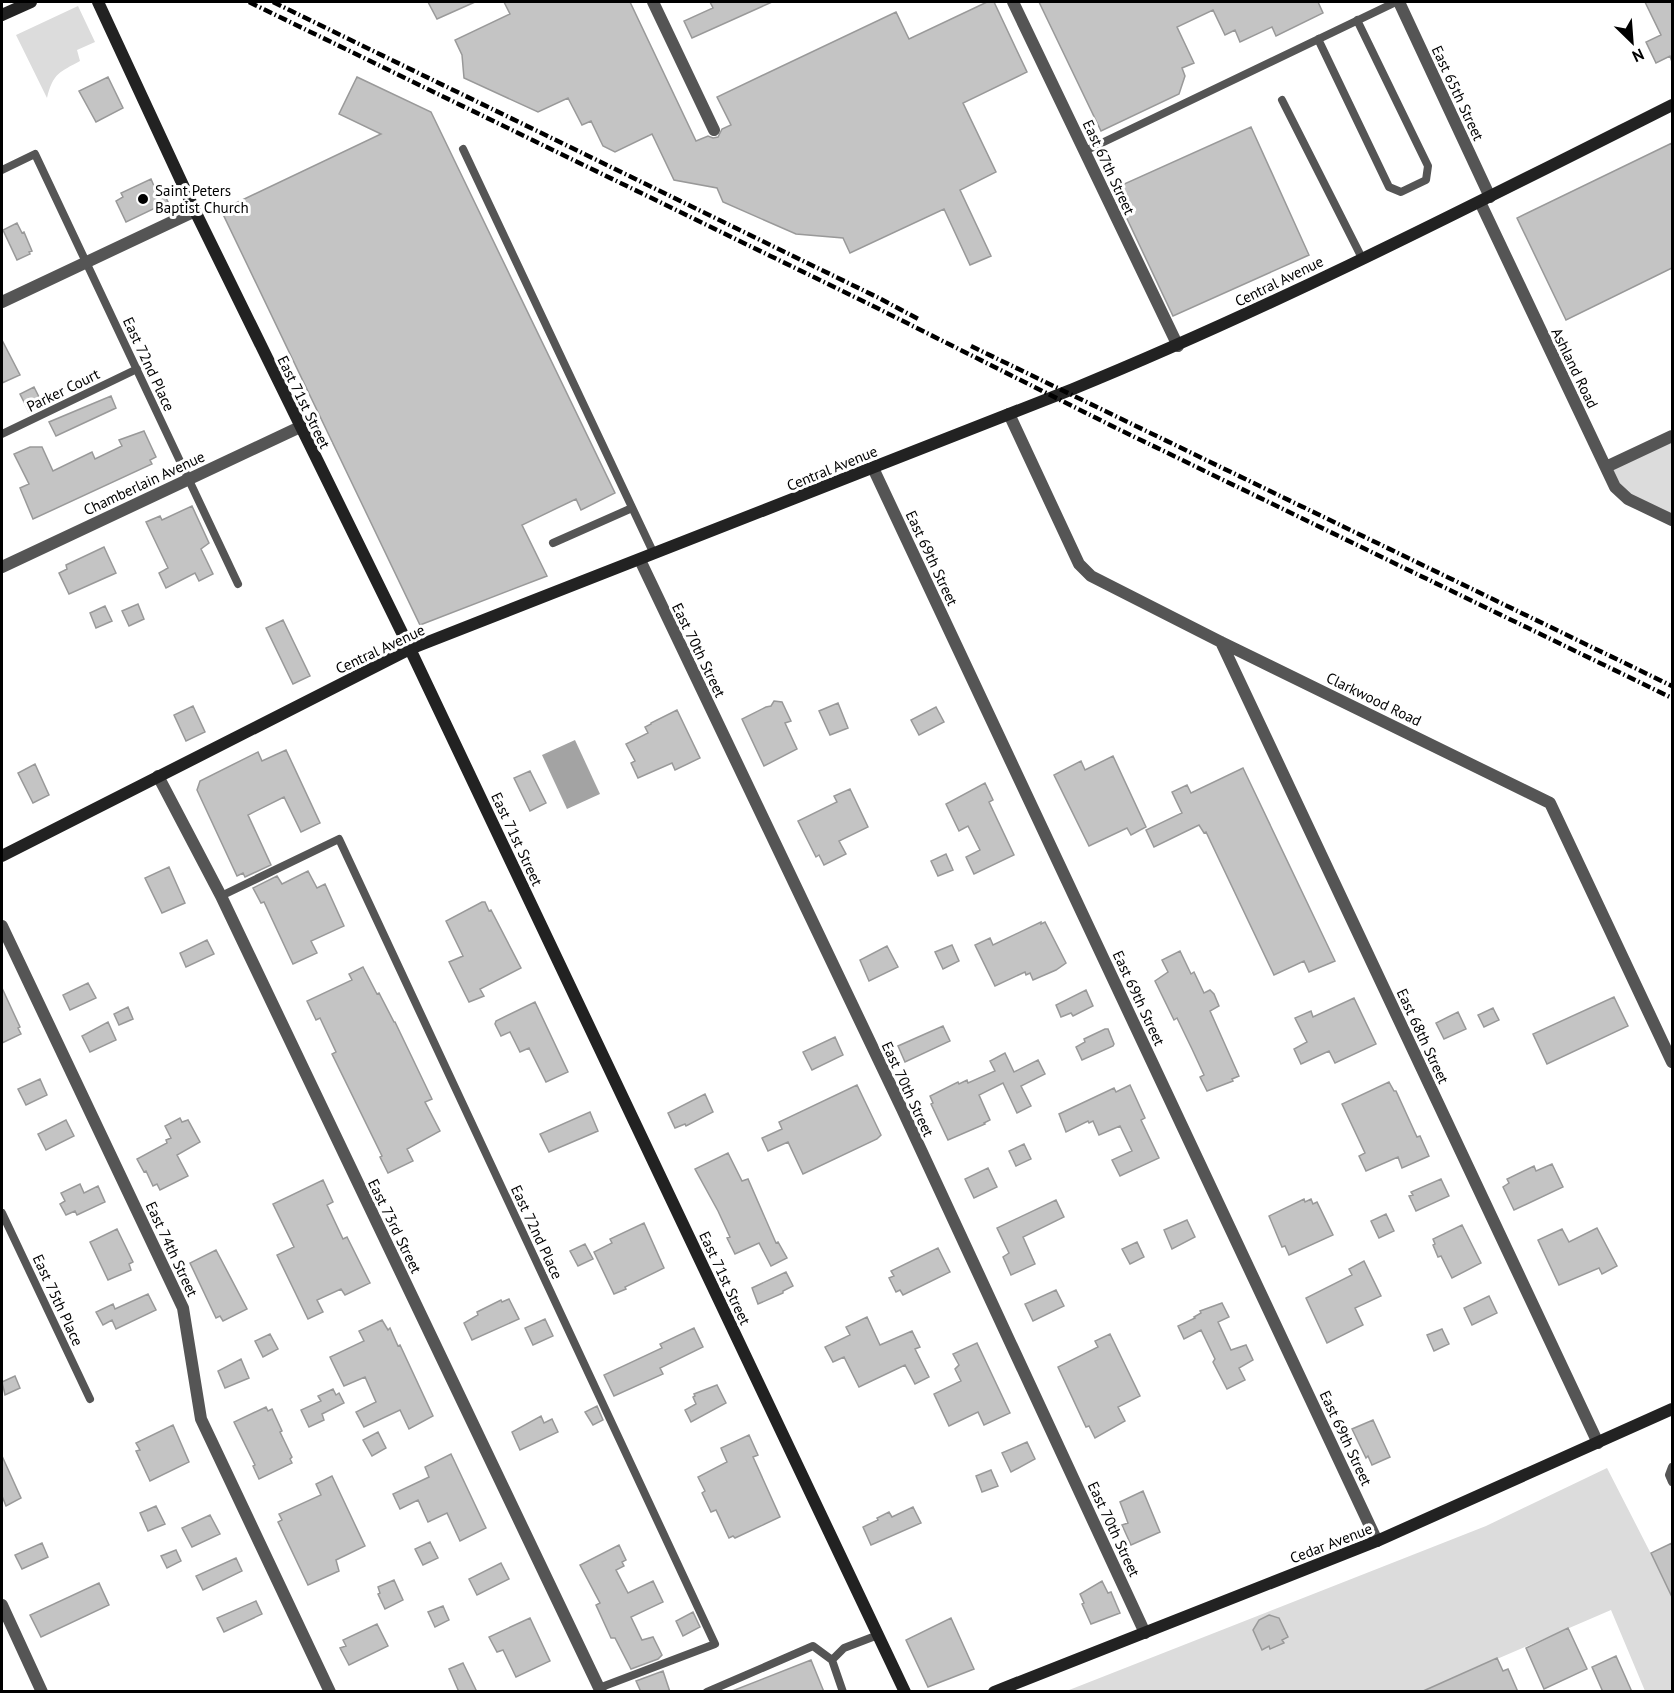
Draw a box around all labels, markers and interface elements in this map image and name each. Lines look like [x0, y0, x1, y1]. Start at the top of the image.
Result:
north arrow [1602, 12, 1662, 72]
street label: East 65th Street [1428, 42, 1488, 144]
text: N [1629, 44, 1647, 67]
street label: East 67th Street [1079, 117, 1139, 217]
place label: Saint Peters Baptist Church [155, 181, 249, 217]
marker: Saint Peters Baptist Church [136, 192, 150, 206]
street label: Central Avenue [1232, 251, 1326, 311]
street label: East 72nd Place [119, 314, 179, 414]
street label: Ashland Road [1547, 325, 1603, 411]
street label: East 71st Street [273, 352, 335, 452]
street label: Parker Court [23, 364, 103, 416]
street label: Central Avenue [784, 441, 880, 495]
street label: Chamberlain Avenue [80, 447, 208, 519]
street label: East 69th Street [902, 507, 962, 609]
street label: East 70th Street [668, 600, 730, 700]
street label: Central Avenue [332, 620, 428, 678]
street label: Clarkwood Road [1323, 668, 1425, 730]
street label: East 71st Street [487, 789, 547, 889]
street label: East 69th Street [1109, 947, 1169, 1049]
street label: East 68th Street [1393, 985, 1453, 1087]
street label: East 70th Street [878, 1038, 938, 1140]
street label: East 73rd Street [364, 1176, 426, 1276]
street label: East 72nd Place [507, 1182, 567, 1282]
street label: East 74th Street [142, 1198, 202, 1300]
street label: East 71st Street [695, 1228, 755, 1328]
street label: East 75th Place [29, 1251, 87, 1349]
street label: East 69th Street [1316, 1387, 1376, 1489]
street label: East 70th Street [1084, 1478, 1144, 1580]
street label: Cedar Avenue [1287, 1519, 1375, 1567]

